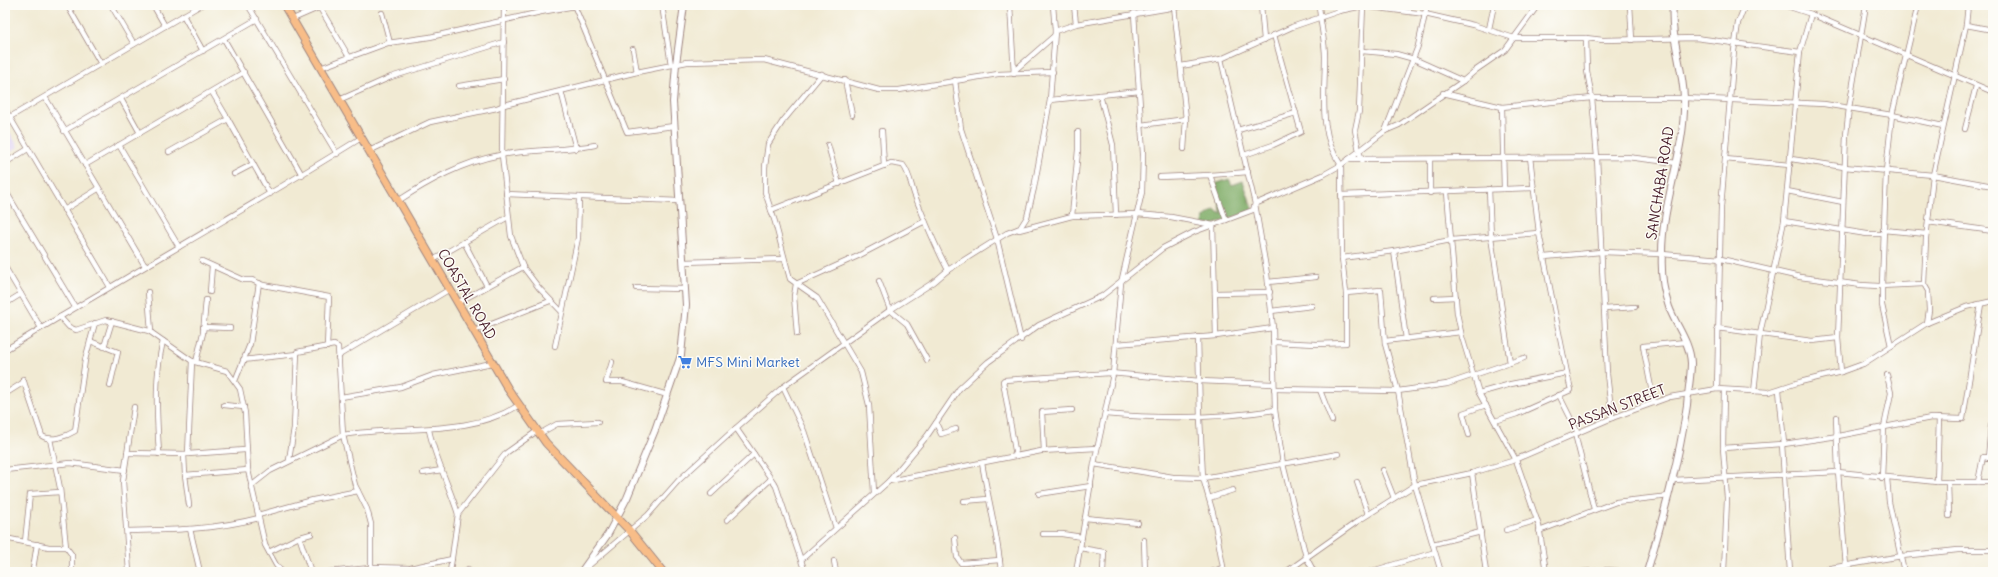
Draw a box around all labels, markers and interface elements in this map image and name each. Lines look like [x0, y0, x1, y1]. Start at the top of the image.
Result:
street label: SANCHABA ROAD [1642, 125, 1678, 241]
street label: COASTAL ROAD [434, 245, 500, 343]
place label: MFS Mini Market [696, 353, 800, 371]
supermarket icon: MFS Mini Market [677, 354, 693, 370]
street label: PASSAN STREET [1566, 380, 1668, 434]

